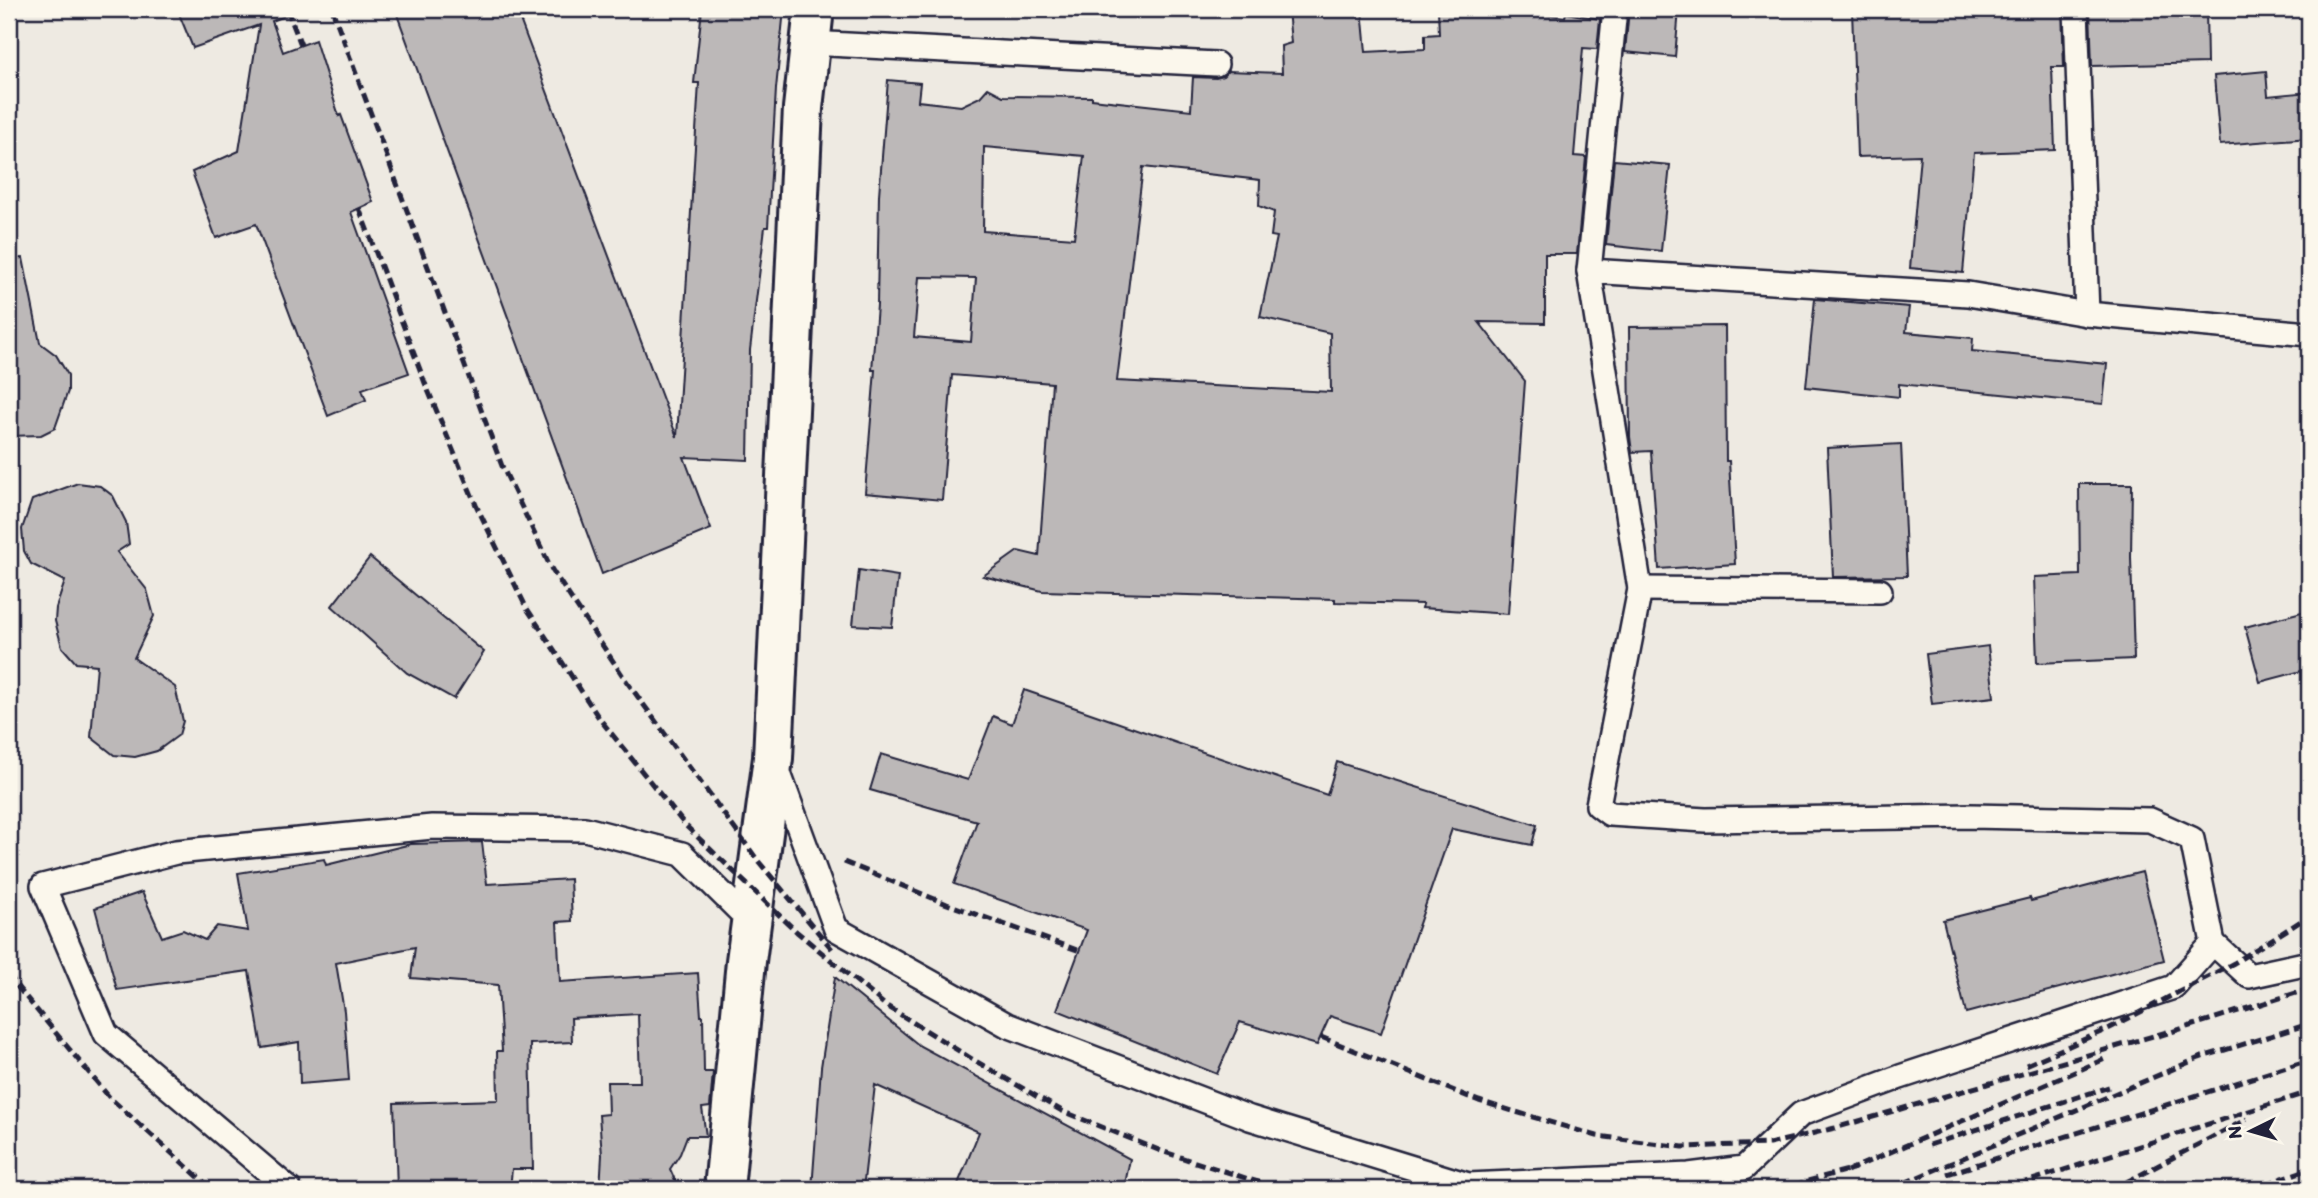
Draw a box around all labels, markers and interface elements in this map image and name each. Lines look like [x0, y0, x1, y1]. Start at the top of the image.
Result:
north arrow [2216, 1096, 2286, 1166]
text: N [2223, 1125, 2247, 1140]

